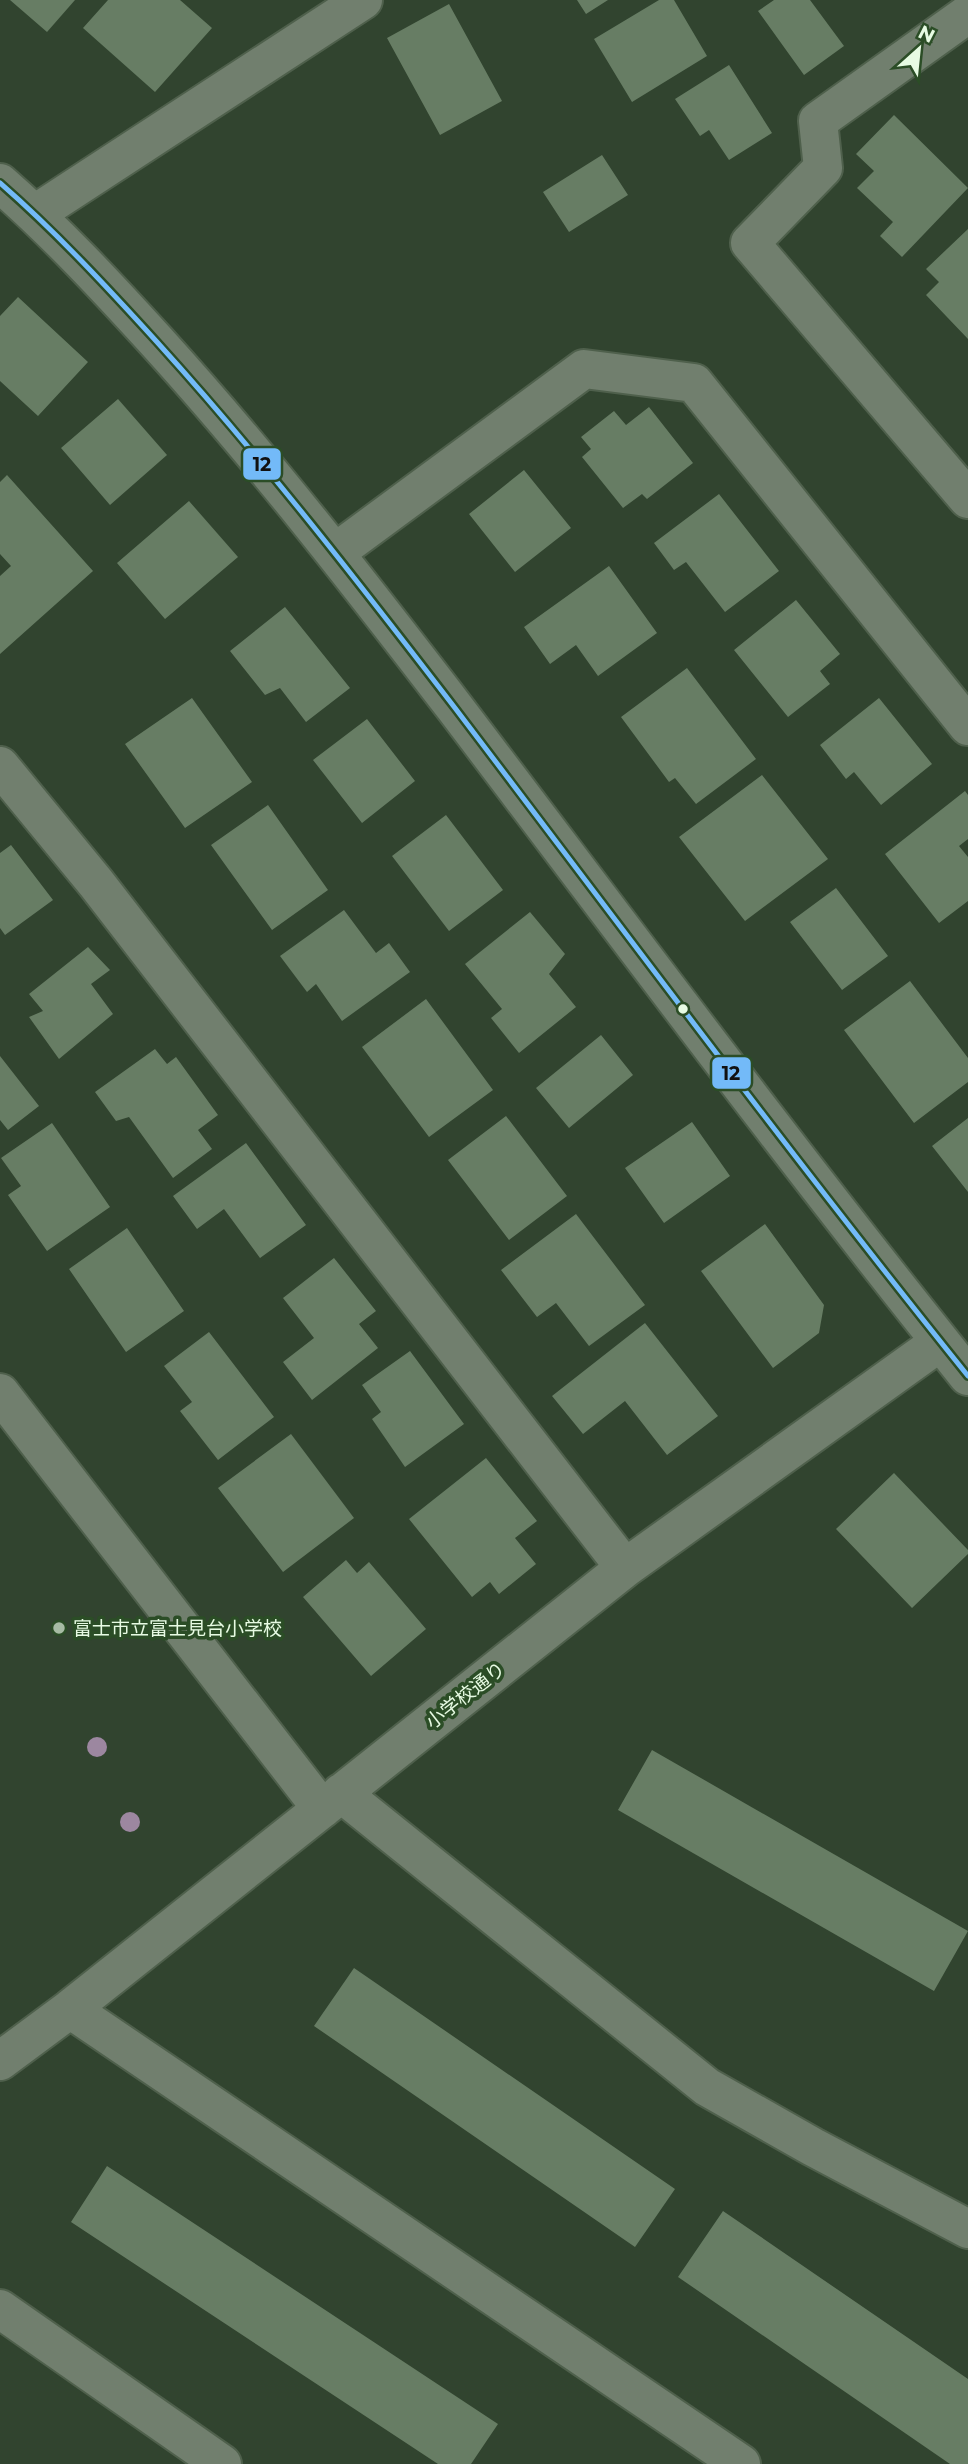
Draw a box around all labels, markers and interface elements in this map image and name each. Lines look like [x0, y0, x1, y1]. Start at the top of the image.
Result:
north arrow [884, 14, 954, 84]
text: N [914, 21, 939, 48]
line badge: 12 [242, 447, 282, 481]
text: 12 [253, 453, 271, 476]
unlabelled marker [676, 1002, 690, 1016]
line badge: 12 [711, 1056, 752, 1090]
text: 12 [722, 1062, 740, 1085]
place label: 富士市立富士見台小学校 [73, 1617, 282, 1640]
marker: 富士市立富士見台小学校 [51, 1620, 67, 1636]
street label: 小学校通り [421, 1657, 510, 1734]

